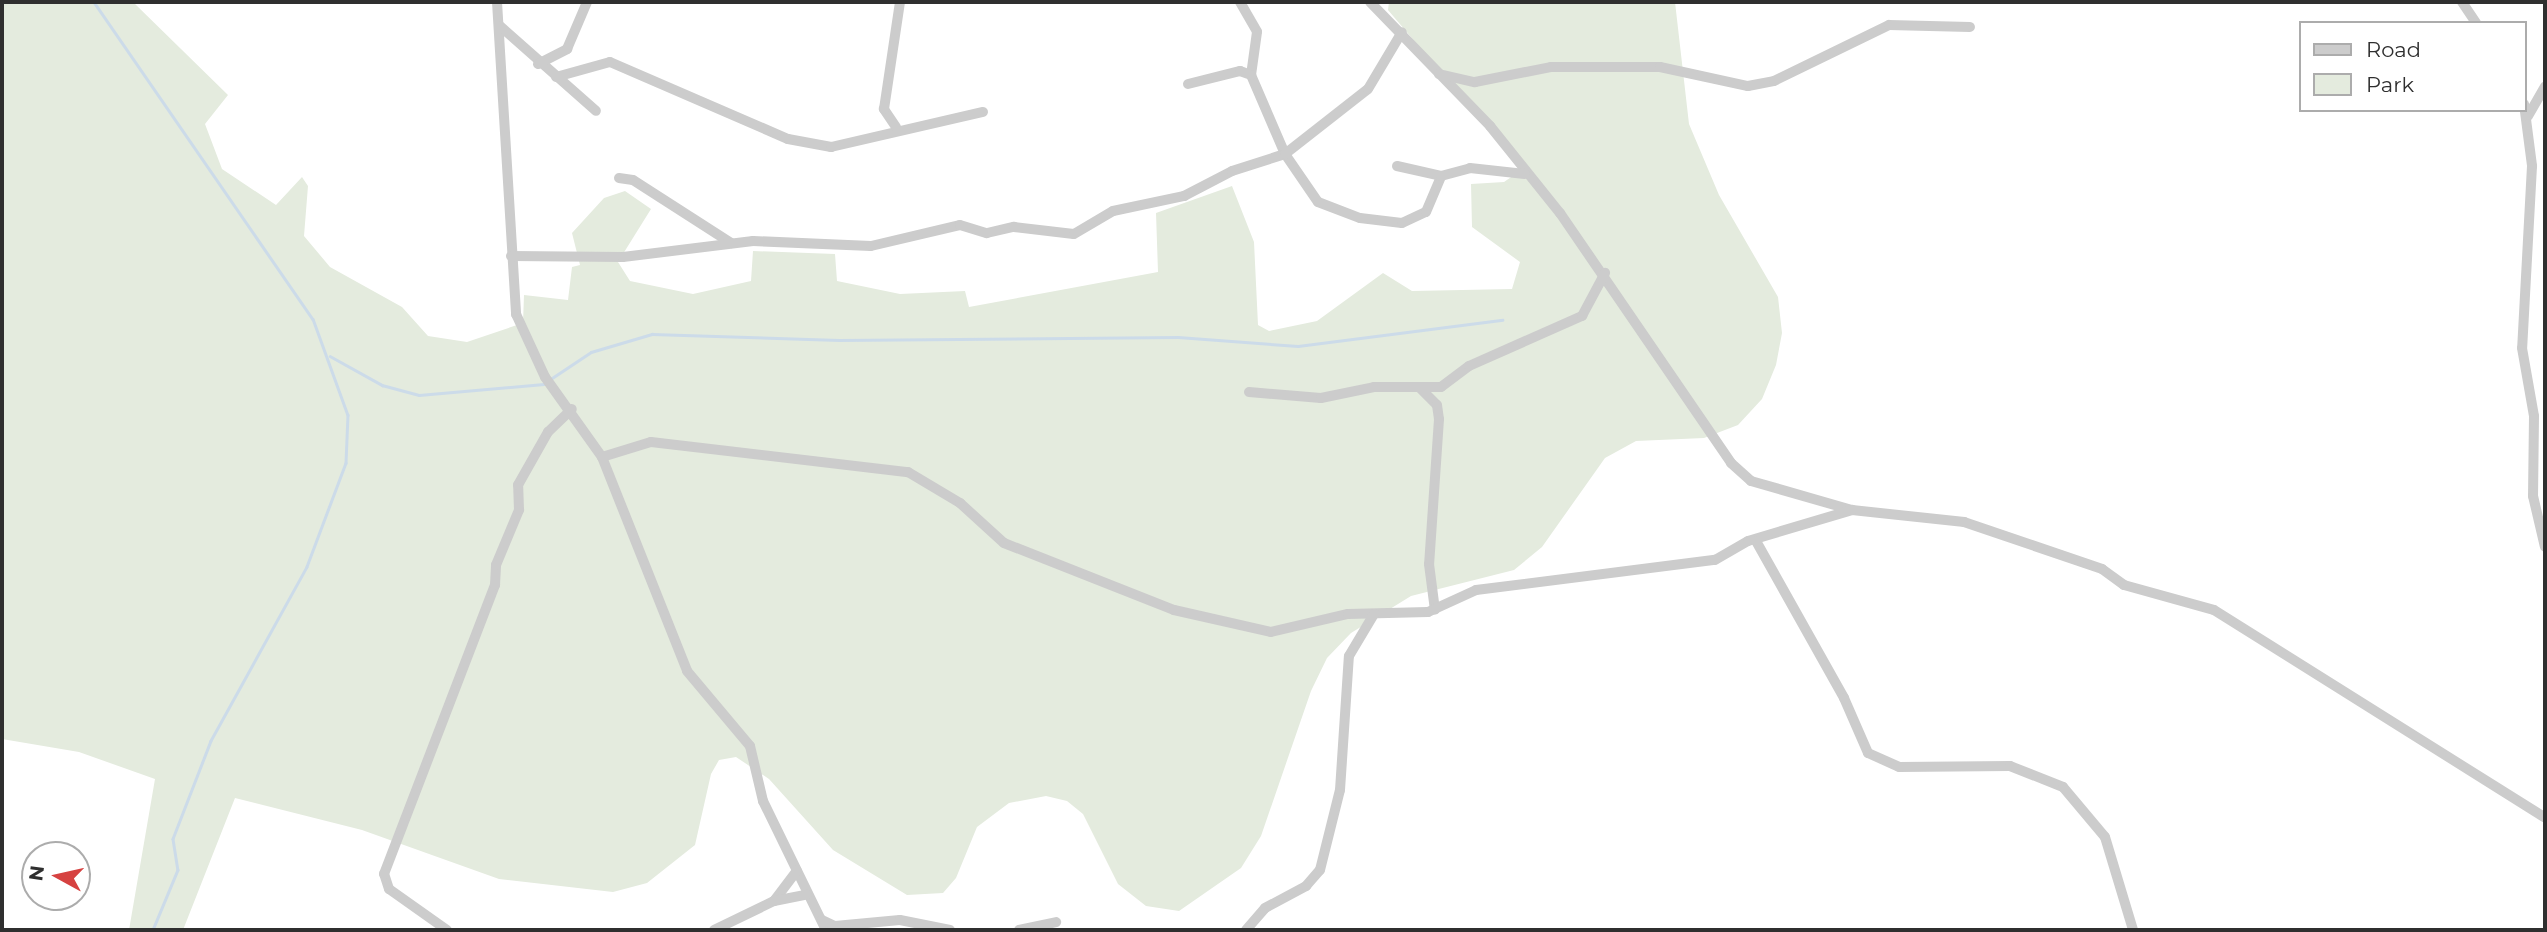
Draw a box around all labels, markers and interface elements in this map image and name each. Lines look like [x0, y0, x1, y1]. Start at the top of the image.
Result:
legend [2298, 21, 2526, 112]
text: Road [2366, 37, 2421, 62]
text: Park [2366, 72, 2414, 97]
north arrow [21, 841, 91, 911]
text: N [24, 864, 49, 882]

